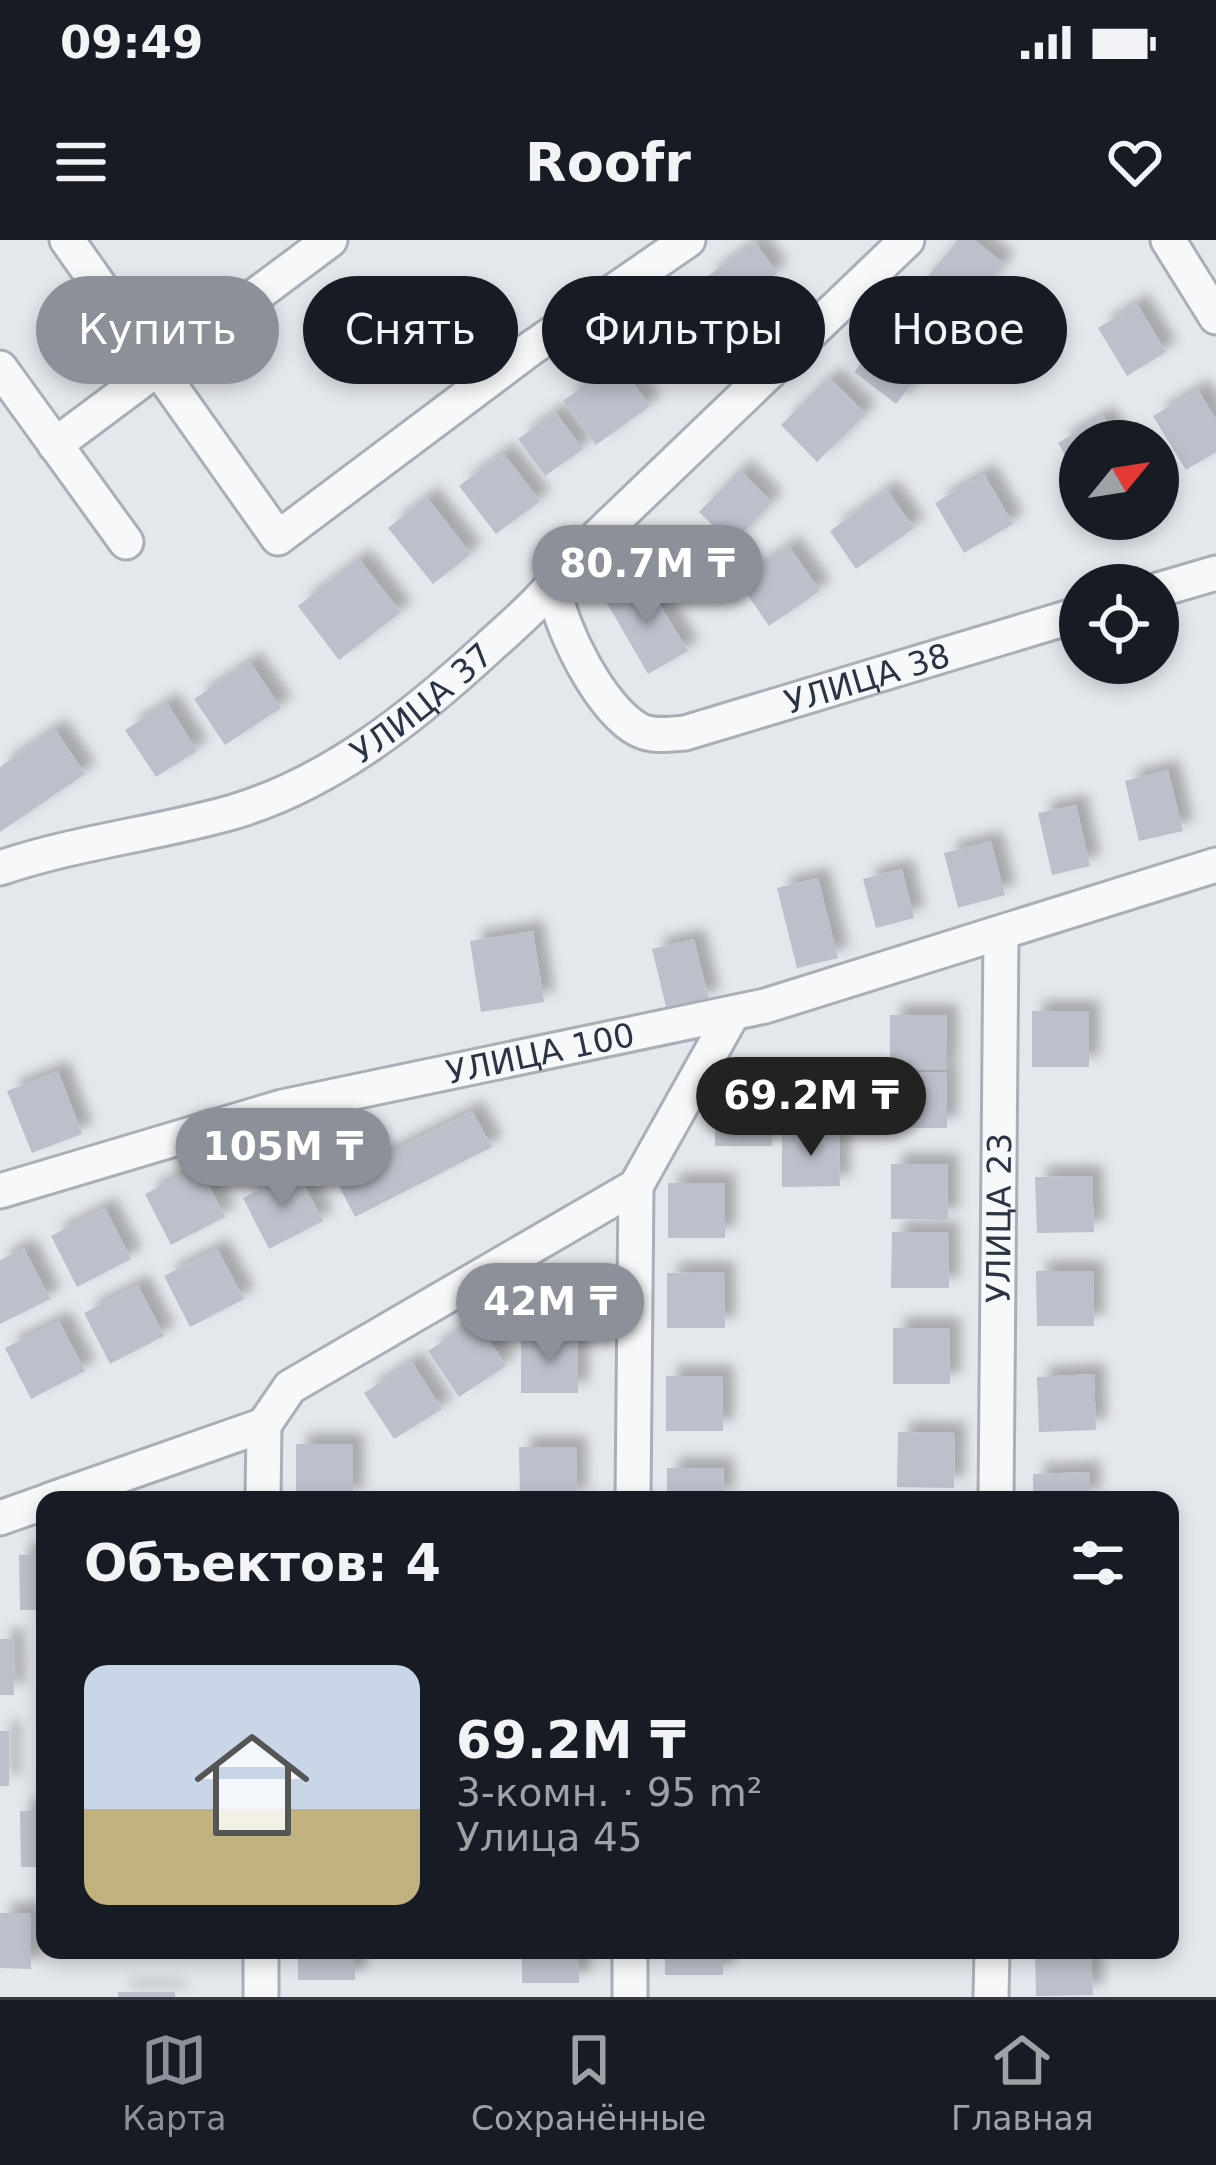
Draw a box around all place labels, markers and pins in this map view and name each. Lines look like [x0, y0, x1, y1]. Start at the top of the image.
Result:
pin: 80.7M ₸ [536, 525, 758, 627]
pin: 69.2M ₸ [700, 1057, 922, 1159]
pin: 105M ₸ [185, 1108, 381, 1210]
pin: 42M ₸ [466, 1263, 634, 1365]

